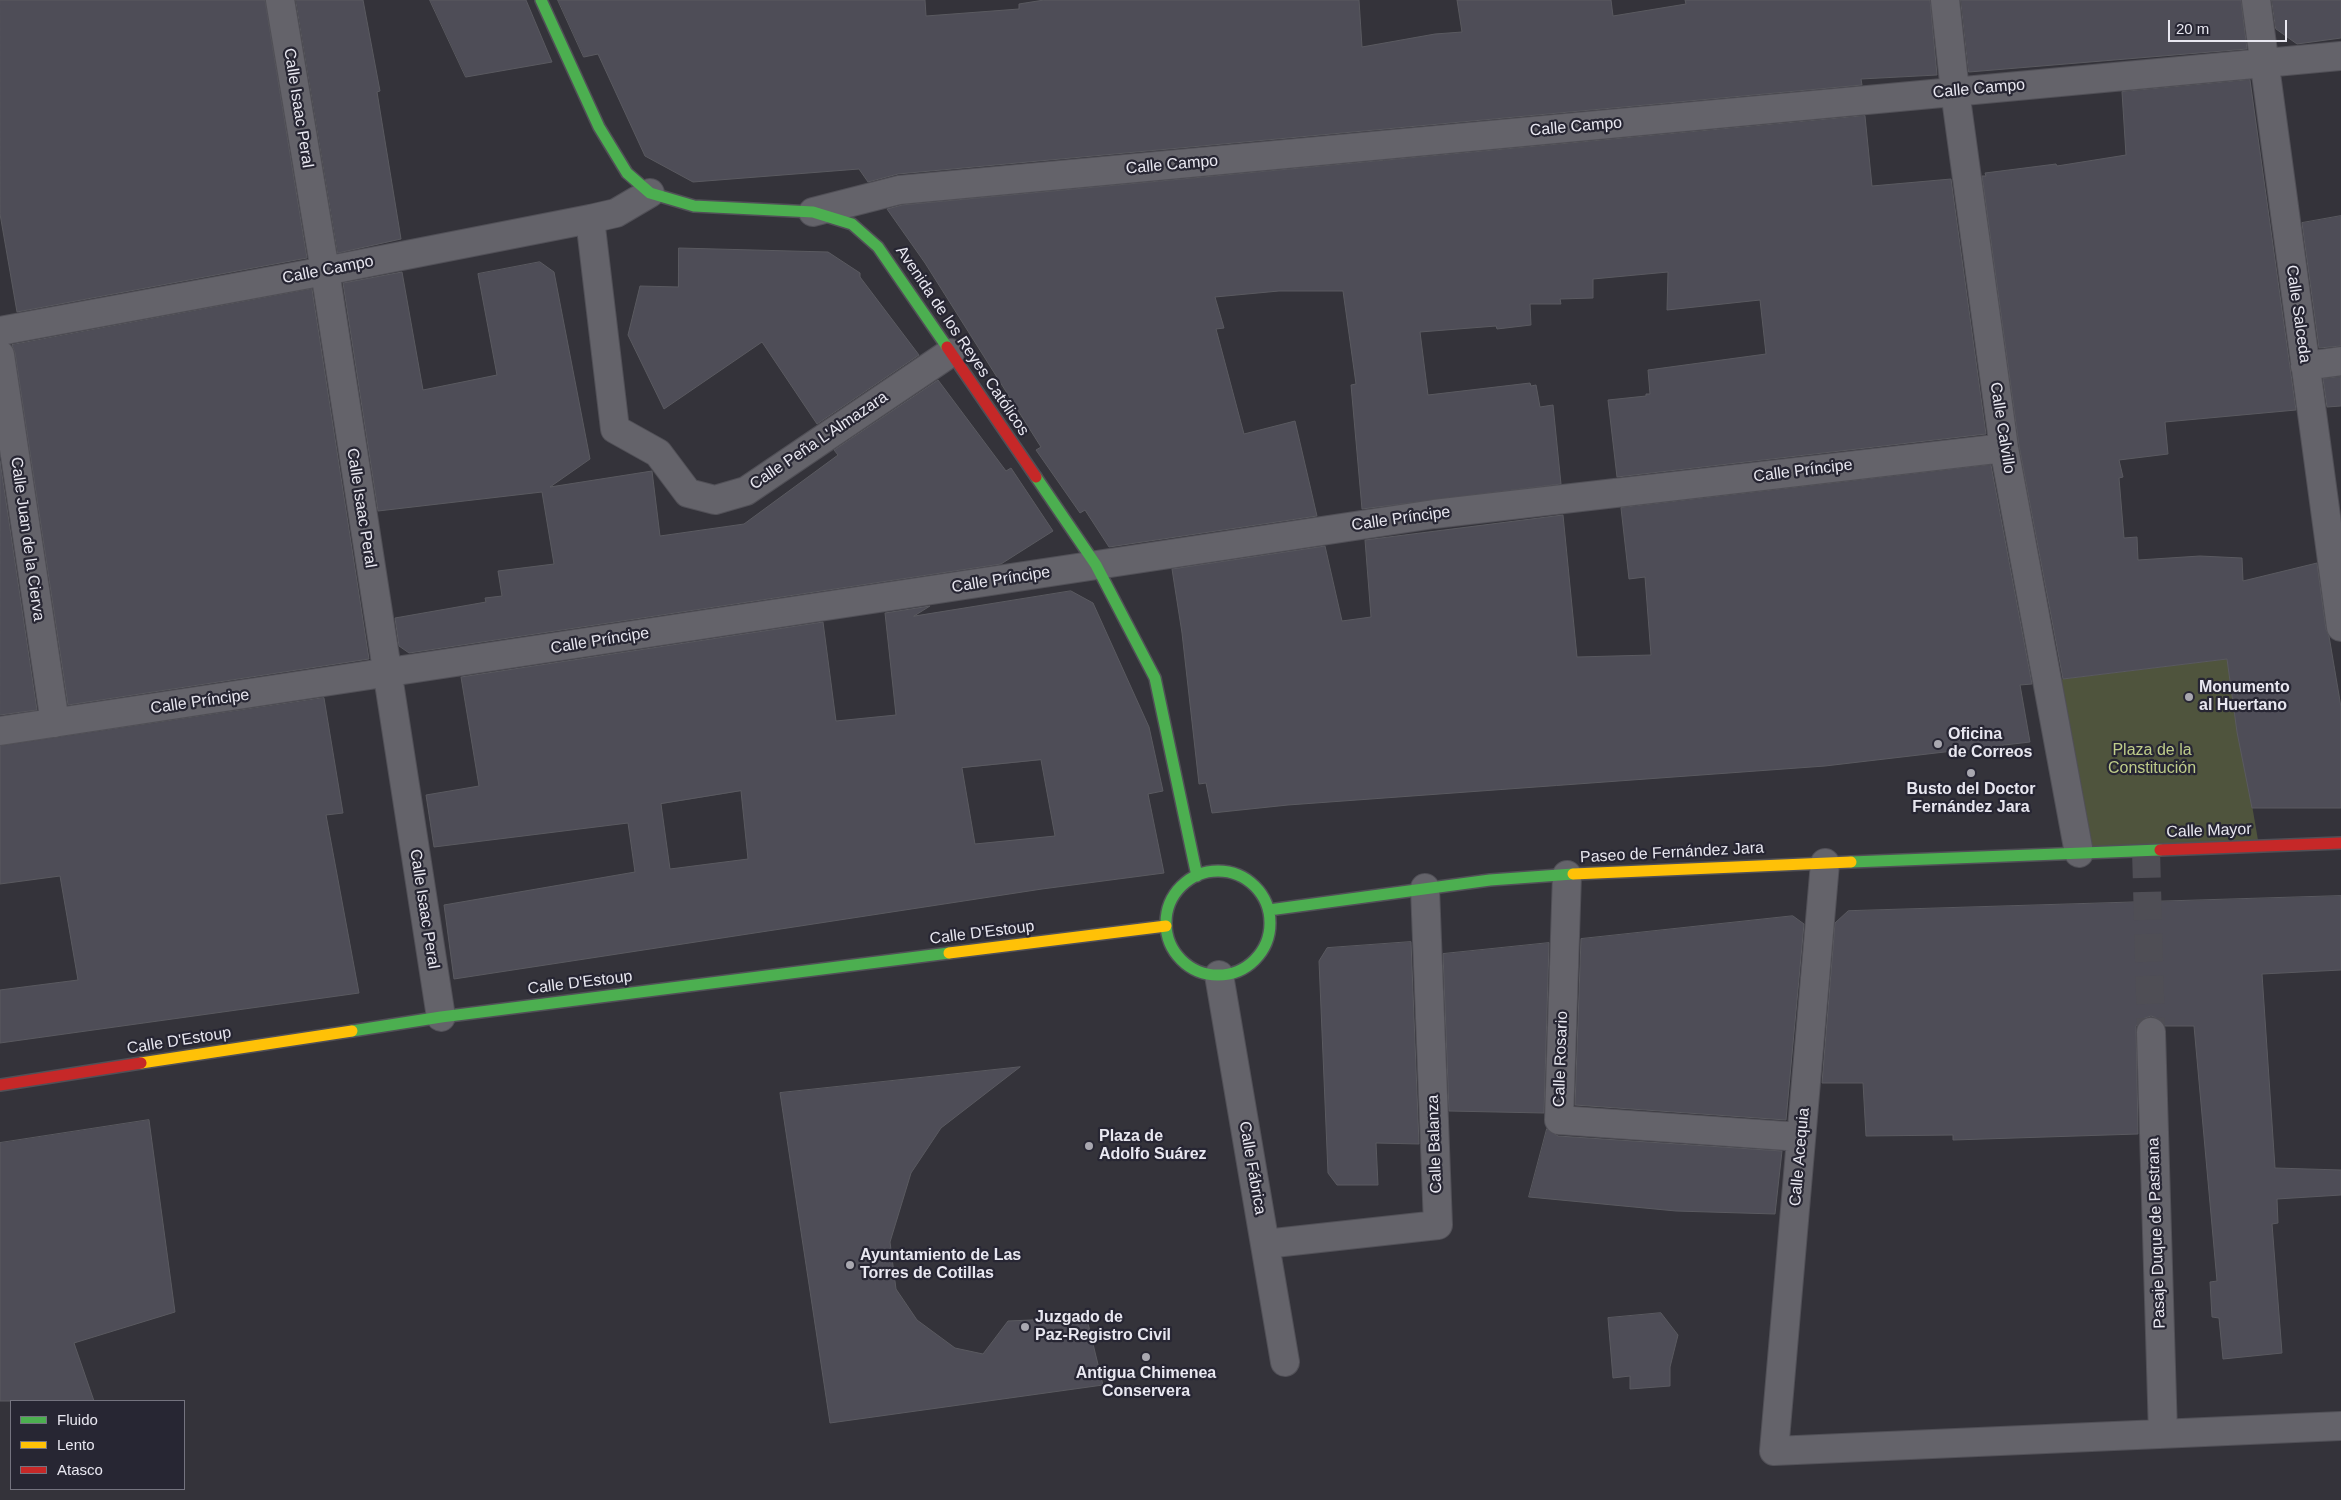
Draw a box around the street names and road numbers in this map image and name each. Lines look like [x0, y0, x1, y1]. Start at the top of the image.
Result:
street label: Calle Isaac Peral [279, 47, 317, 169]
street label: Calle Campo [1932, 75, 2026, 103]
street label: Calle Campo [1529, 113, 1623, 141]
street label: Calle Campo [1125, 151, 1219, 179]
street label: Avenida de los Reyes Católicos [891, 242, 1033, 440]
street label: Calle Campo [281, 252, 375, 288]
street label: Calle Salceda [2282, 264, 2314, 364]
street label: Calle Calvillo [1985, 381, 2019, 475]
street label: Calle Peña L'Almazara [746, 388, 892, 494]
street label: Calle Isaac Peral [342, 447, 380, 569]
street label: Calle Príncipe [1752, 455, 1854, 487]
street label: Calle Juan de la Cierva [6, 456, 48, 622]
street label: Calle Príncipe [1350, 503, 1452, 535]
street label: Calle Príncipe [950, 563, 1052, 597]
street label: Calle Príncipe [549, 624, 651, 658]
street label: Calle Príncipe [149, 686, 251, 718]
street label: Calle Mayor [2166, 820, 2252, 842]
street label: Paseo de Fernández Jara [1580, 839, 1764, 867]
street label: Calle Isaac Peral [405, 848, 443, 970]
street label: Calle D'Estoup [929, 917, 1035, 949]
street label: Calle D'Estoup [527, 967, 633, 999]
street label: Calle Rosario [1550, 1011, 1572, 1107]
street label: Calle D'Estoup [125, 1023, 233, 1059]
street label: Calle Balanza [1424, 1094, 1446, 1194]
street label: Calle Acequia [1786, 1107, 1814, 1207]
street label: Calle Fábrica [1234, 1120, 1270, 1216]
street label: Pasaje Duque de Pastrana [2144, 1137, 2170, 1329]

